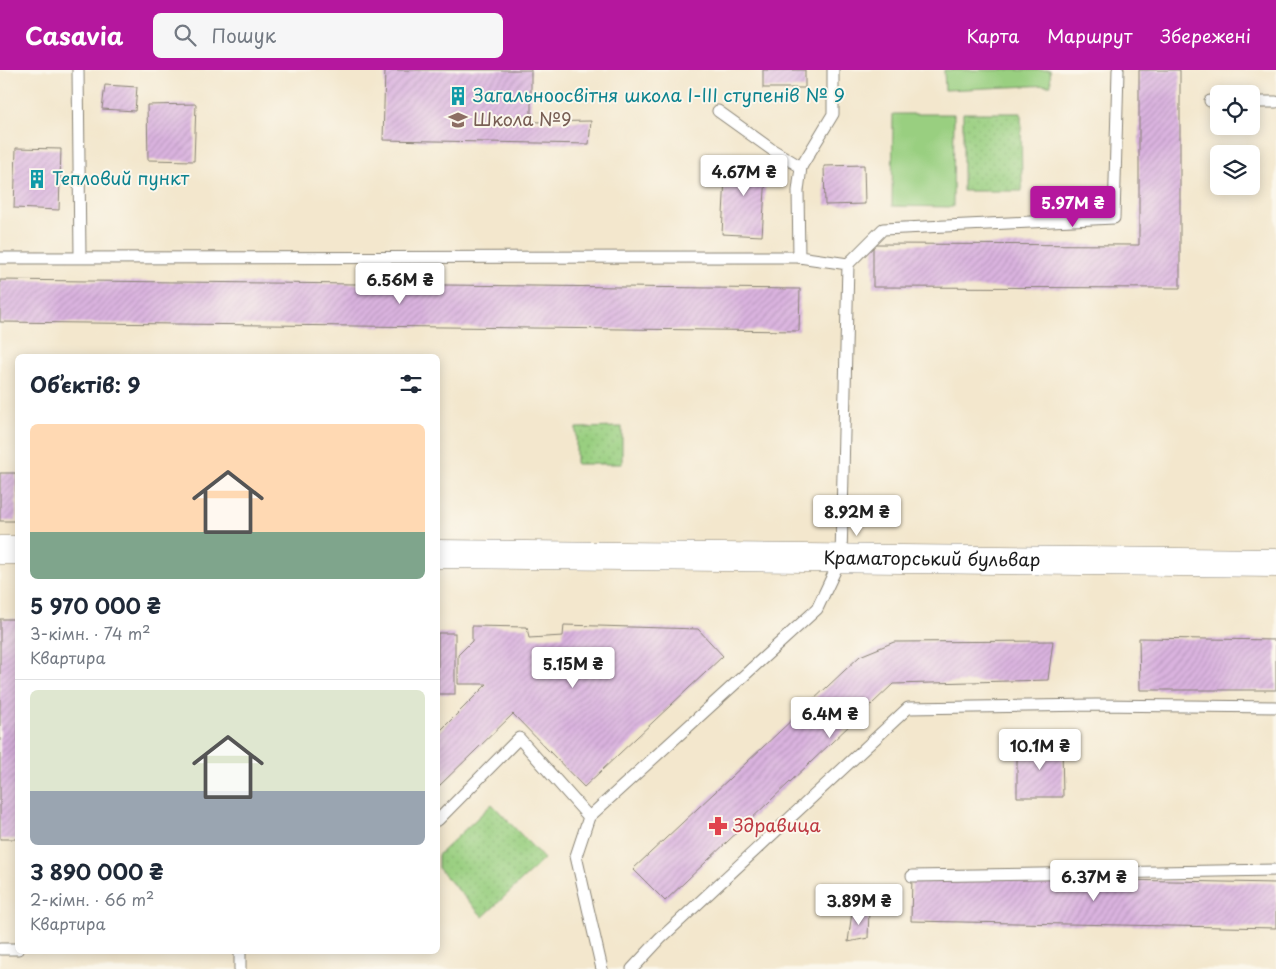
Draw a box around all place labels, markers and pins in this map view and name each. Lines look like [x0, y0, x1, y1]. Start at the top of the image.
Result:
place label: Загальноосвітня школа І-ІІІ ступенів № 9 [473, 81, 845, 108]
building icon: Загальноосвітня школа І-ІІІ ступенів № 9 [447, 85, 469, 107]
place label: Школа №9 [473, 105, 571, 132]
school or university icon: Школа №9 [447, 109, 469, 131]
pin: 4.67M ₴ [698, 154, 790, 197]
place label: Тепловий пункт [52, 164, 190, 191]
building icon: Тепловий пункт [26, 168, 48, 190]
pin: 5.97M ₴ [1027, 186, 1119, 228]
pin: 6.56M ₴ [354, 262, 446, 305]
pin: 8.92M ₴ [811, 494, 903, 537]
pin: 5.15M ₴ [527, 646, 619, 689]
pin: 6.4M ₴ [789, 696, 871, 739]
pin: 10.1M ₴ [994, 728, 1086, 771]
place label: Здравица [732, 811, 821, 838]
pharmacy icon: Здравица [707, 815, 729, 837]
pin: 6.37M ₴ [1048, 860, 1140, 902]
pin: 3.89M ₴ [813, 884, 905, 926]

